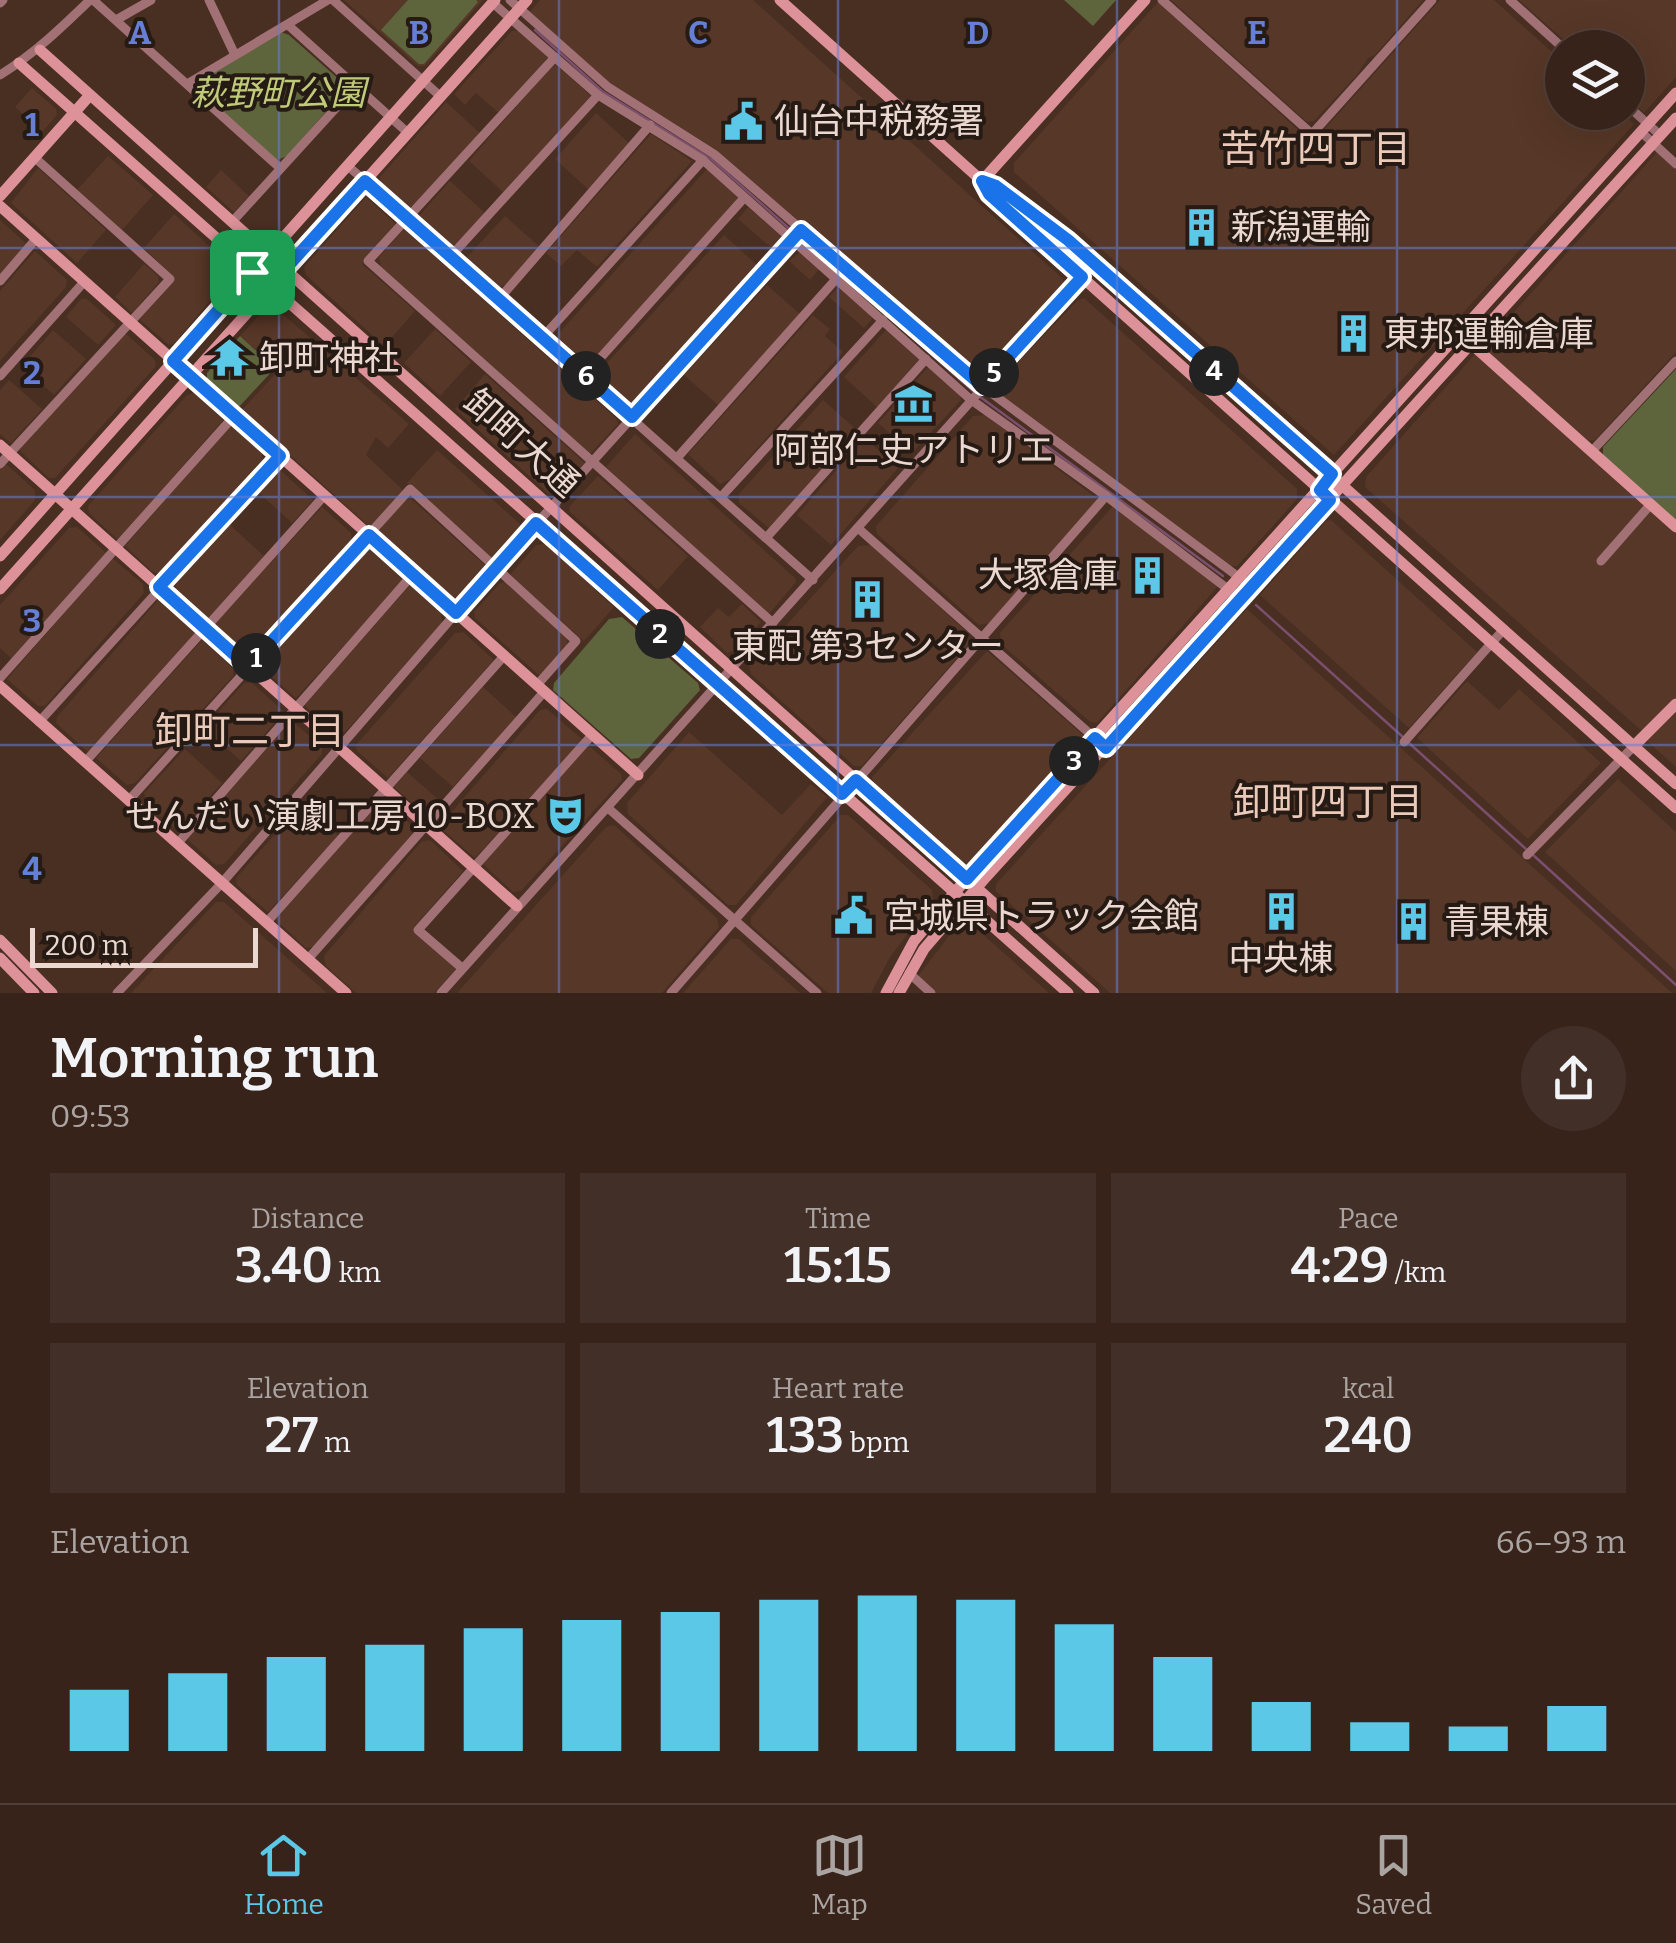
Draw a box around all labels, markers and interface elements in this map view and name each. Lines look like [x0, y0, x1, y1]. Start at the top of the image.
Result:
text: A [129, 14, 152, 52]
text: B [409, 14, 429, 52]
text: C [688, 14, 708, 52]
text: D [967, 14, 989, 52]
text: E [1247, 14, 1267, 52]
map controls [1545, 30, 1645, 130]
button: layers [1545, 30, 1645, 130]
park label: 萩野町公園 [190, 72, 370, 114]
public building icon: 仙台中税務署 [723, 100, 765, 142]
place label: 仙台中税務署 [774, 100, 984, 142]
text: 1 [25, 106, 39, 144]
district label: 苦竹四丁目 [1221, 126, 1411, 172]
building icon: 新潟運輸 [1180, 206, 1222, 248]
place label: 新潟運輸 [1231, 206, 1371, 248]
pin [210, 230, 295, 315]
icon: arrive [225, 245, 280, 300]
building icon: 東邦運輸倉庫 [1333, 313, 1375, 355]
place label: 東邦運輸倉庫 [1384, 313, 1594, 355]
temple icon: 卸町神社 [208, 337, 250, 379]
place label: 卸町神社 [259, 337, 399, 379]
pin: 4 [1189, 346, 1239, 396]
pin: 5 [969, 348, 1019, 398]
pin: 6 [561, 351, 611, 401]
text: 2 [23, 354, 41, 392]
text: 4 [1205, 354, 1223, 387]
text: 5 [986, 356, 1002, 389]
text: 6 [578, 359, 594, 392]
street label: 卸町大通 [456, 381, 588, 505]
museum icon: 阿部仁史アトリエ [893, 382, 935, 424]
place label: 阿部仁史アトリエ [774, 429, 1054, 471]
place label: 大塚倉庫 [978, 554, 1118, 596]
building icon: 大塚倉庫 [1127, 554, 1169, 596]
building icon: 東配 第3センター [847, 578, 889, 620]
text: 3 [23, 602, 41, 640]
pin: 2 [635, 609, 685, 659]
text: 2 [652, 617, 668, 650]
place label: 東配 第3センター [732, 625, 1004, 667]
pin: 1 [231, 633, 281, 683]
text: 1 [250, 641, 262, 674]
district label: 卸町二丁目 [155, 708, 345, 754]
pin: 3 [1049, 736, 1099, 786]
text: 3 [1066, 744, 1082, 777]
district label: 卸町四丁目 [1233, 779, 1423, 825]
place label: せんだい演劇工房 10-BOX [125, 795, 535, 837]
theatre icon: せんだい演劇工房 10-BOX [544, 795, 586, 837]
text: 4 [22, 850, 42, 888]
building icon: 中央棟 [1260, 890, 1302, 932]
public building icon: 宮城県トラック会館 [833, 895, 875, 937]
place label: 宮城県トラック会館 [884, 895, 1199, 937]
building icon: 青果棟 [1393, 901, 1435, 943]
place label: 青果棟 [1444, 901, 1549, 943]
scale bar [30, 923, 258, 968]
text: 200 m [45, 929, 128, 962]
place label: 中央棟 [1228, 937, 1334, 979]
text: Morning run [50, 1026, 378, 1092]
button: share [1521, 1026, 1626, 1131]
text: 09:53 [50, 1097, 131, 1135]
text: Distance [251, 1202, 364, 1235]
text: Time [805, 1202, 871, 1235]
text: Pace [1338, 1202, 1399, 1235]
text: 3.40 [234, 1235, 333, 1295]
text: 15:15 [784, 1235, 892, 1295]
text: 4:29 [1291, 1235, 1389, 1295]
text: km [333, 1256, 381, 1289]
text: /km [1389, 1256, 1446, 1289]
text: Elevation [247, 1372, 369, 1405]
text: Heart rate [772, 1372, 904, 1405]
text: kcal [1342, 1372, 1394, 1405]
text: 27 [265, 1405, 318, 1465]
text: 133 [767, 1405, 844, 1465]
text: 240 [1323, 1405, 1413, 1465]
text: m [318, 1426, 351, 1459]
text: bpm [844, 1426, 909, 1459]
text: Elevation [50, 1523, 190, 1561]
text: 66–93 m [1496, 1523, 1626, 1561]
tab: Home [244, 1828, 324, 1921]
tab: Map [811, 1828, 868, 1921]
tab: Saved [1355, 1828, 1432, 1921]

